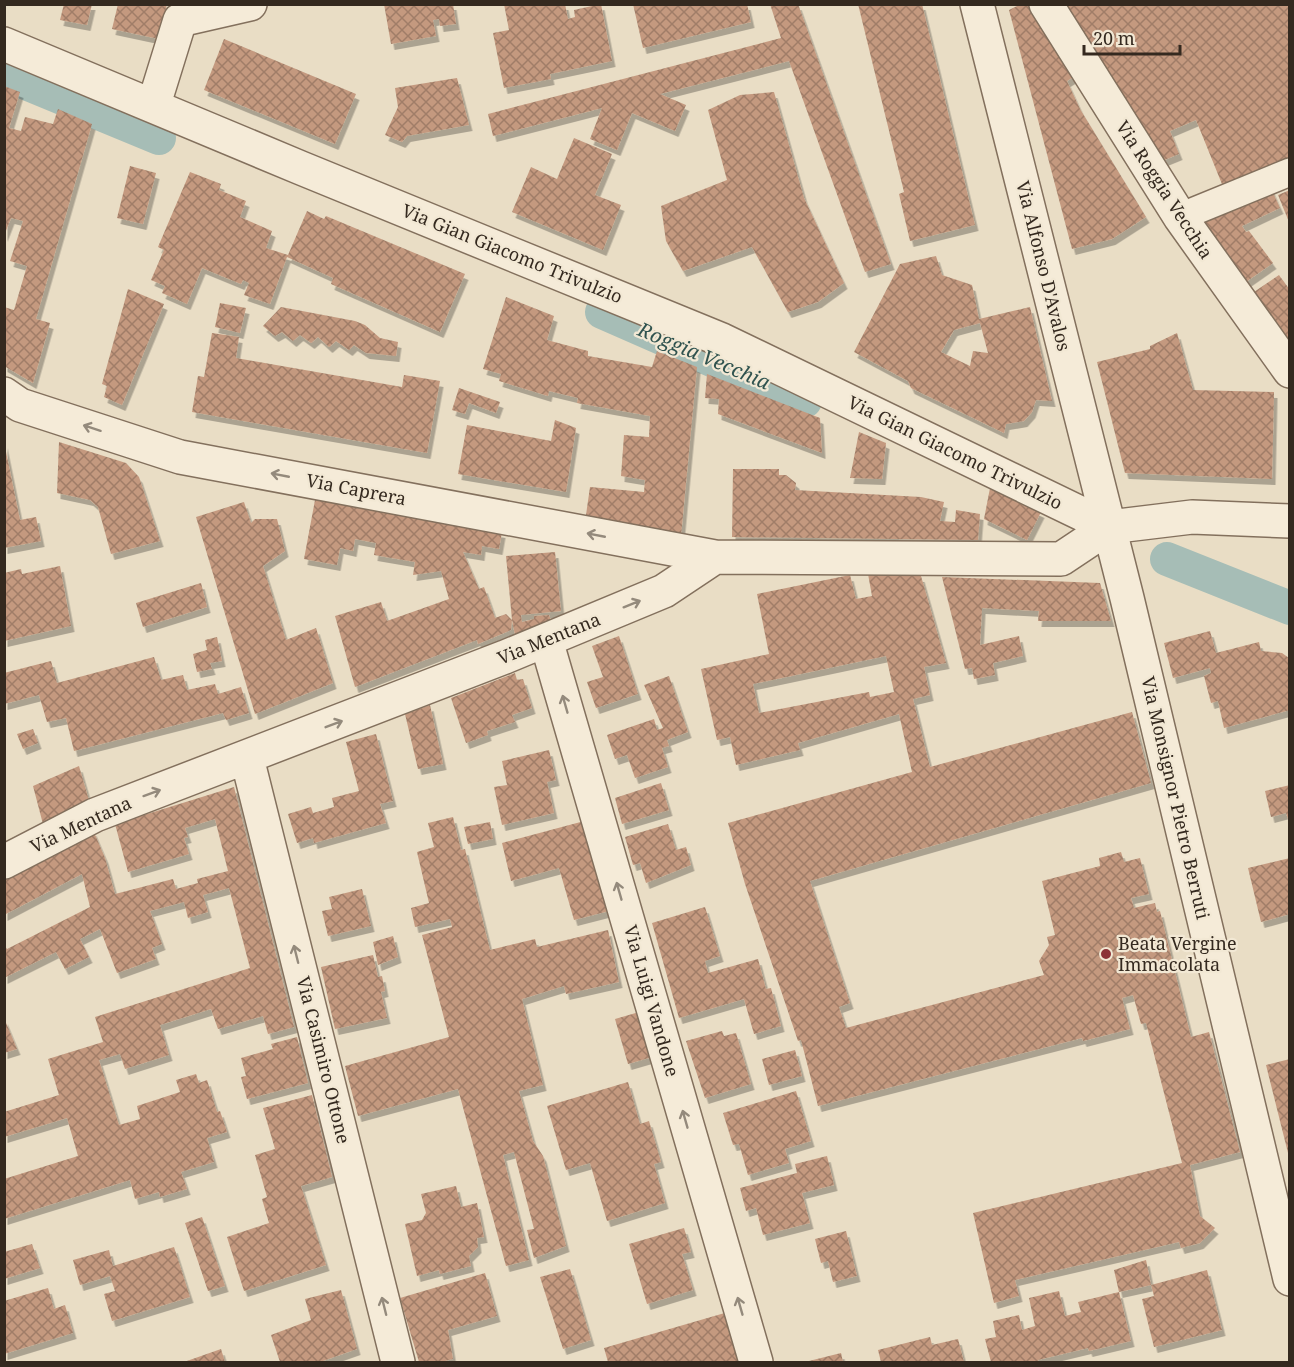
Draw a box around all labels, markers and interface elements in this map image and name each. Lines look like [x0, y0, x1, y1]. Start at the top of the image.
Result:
scale bar [1084, 18, 1180, 56]
text: 20 m [1093, 26, 1135, 50]
street label: Via Roggia Vecchia [1111, 116, 1219, 263]
street label: Via Alfonso D'Avalos [1011, 178, 1077, 353]
street label: Via Gian Giacomo Trivulzio [399, 198, 626, 308]
water label: Roggia Vecchia [633, 315, 775, 396]
street label: Via Gian Giacomo Trivulzio [844, 390, 1067, 515]
one-way arrow [83, 422, 102, 433]
street label: Via Caprera [304, 468, 408, 510]
one-way arrow [271, 470, 291, 481]
one-way arrow [587, 529, 606, 540]
one-way arrow [623, 598, 641, 609]
street label: Via Mentana [494, 607, 604, 670]
street label: Via Monsignor Pietro Berruti [1136, 674, 1216, 922]
one-way arrow [559, 695, 570, 714]
one-way arrow [325, 717, 343, 728]
one-way arrow [142, 787, 161, 798]
street label: Via Mentana [26, 790, 135, 858]
one-way arrow [613, 882, 624, 901]
street label: Via Luigi Vandone [619, 922, 685, 1079]
place label: Beata Vergine Immacolata [1118, 931, 1237, 976]
one-way arrow [290, 944, 302, 963]
marker: Beata Vergine Immacolata [1099, 947, 1113, 961]
street label: Via Casimiro Ottone [292, 974, 356, 1146]
one-way arrow [679, 1110, 690, 1129]
one-way arrow [378, 1297, 390, 1316]
one-way arrow [734, 1297, 745, 1316]

